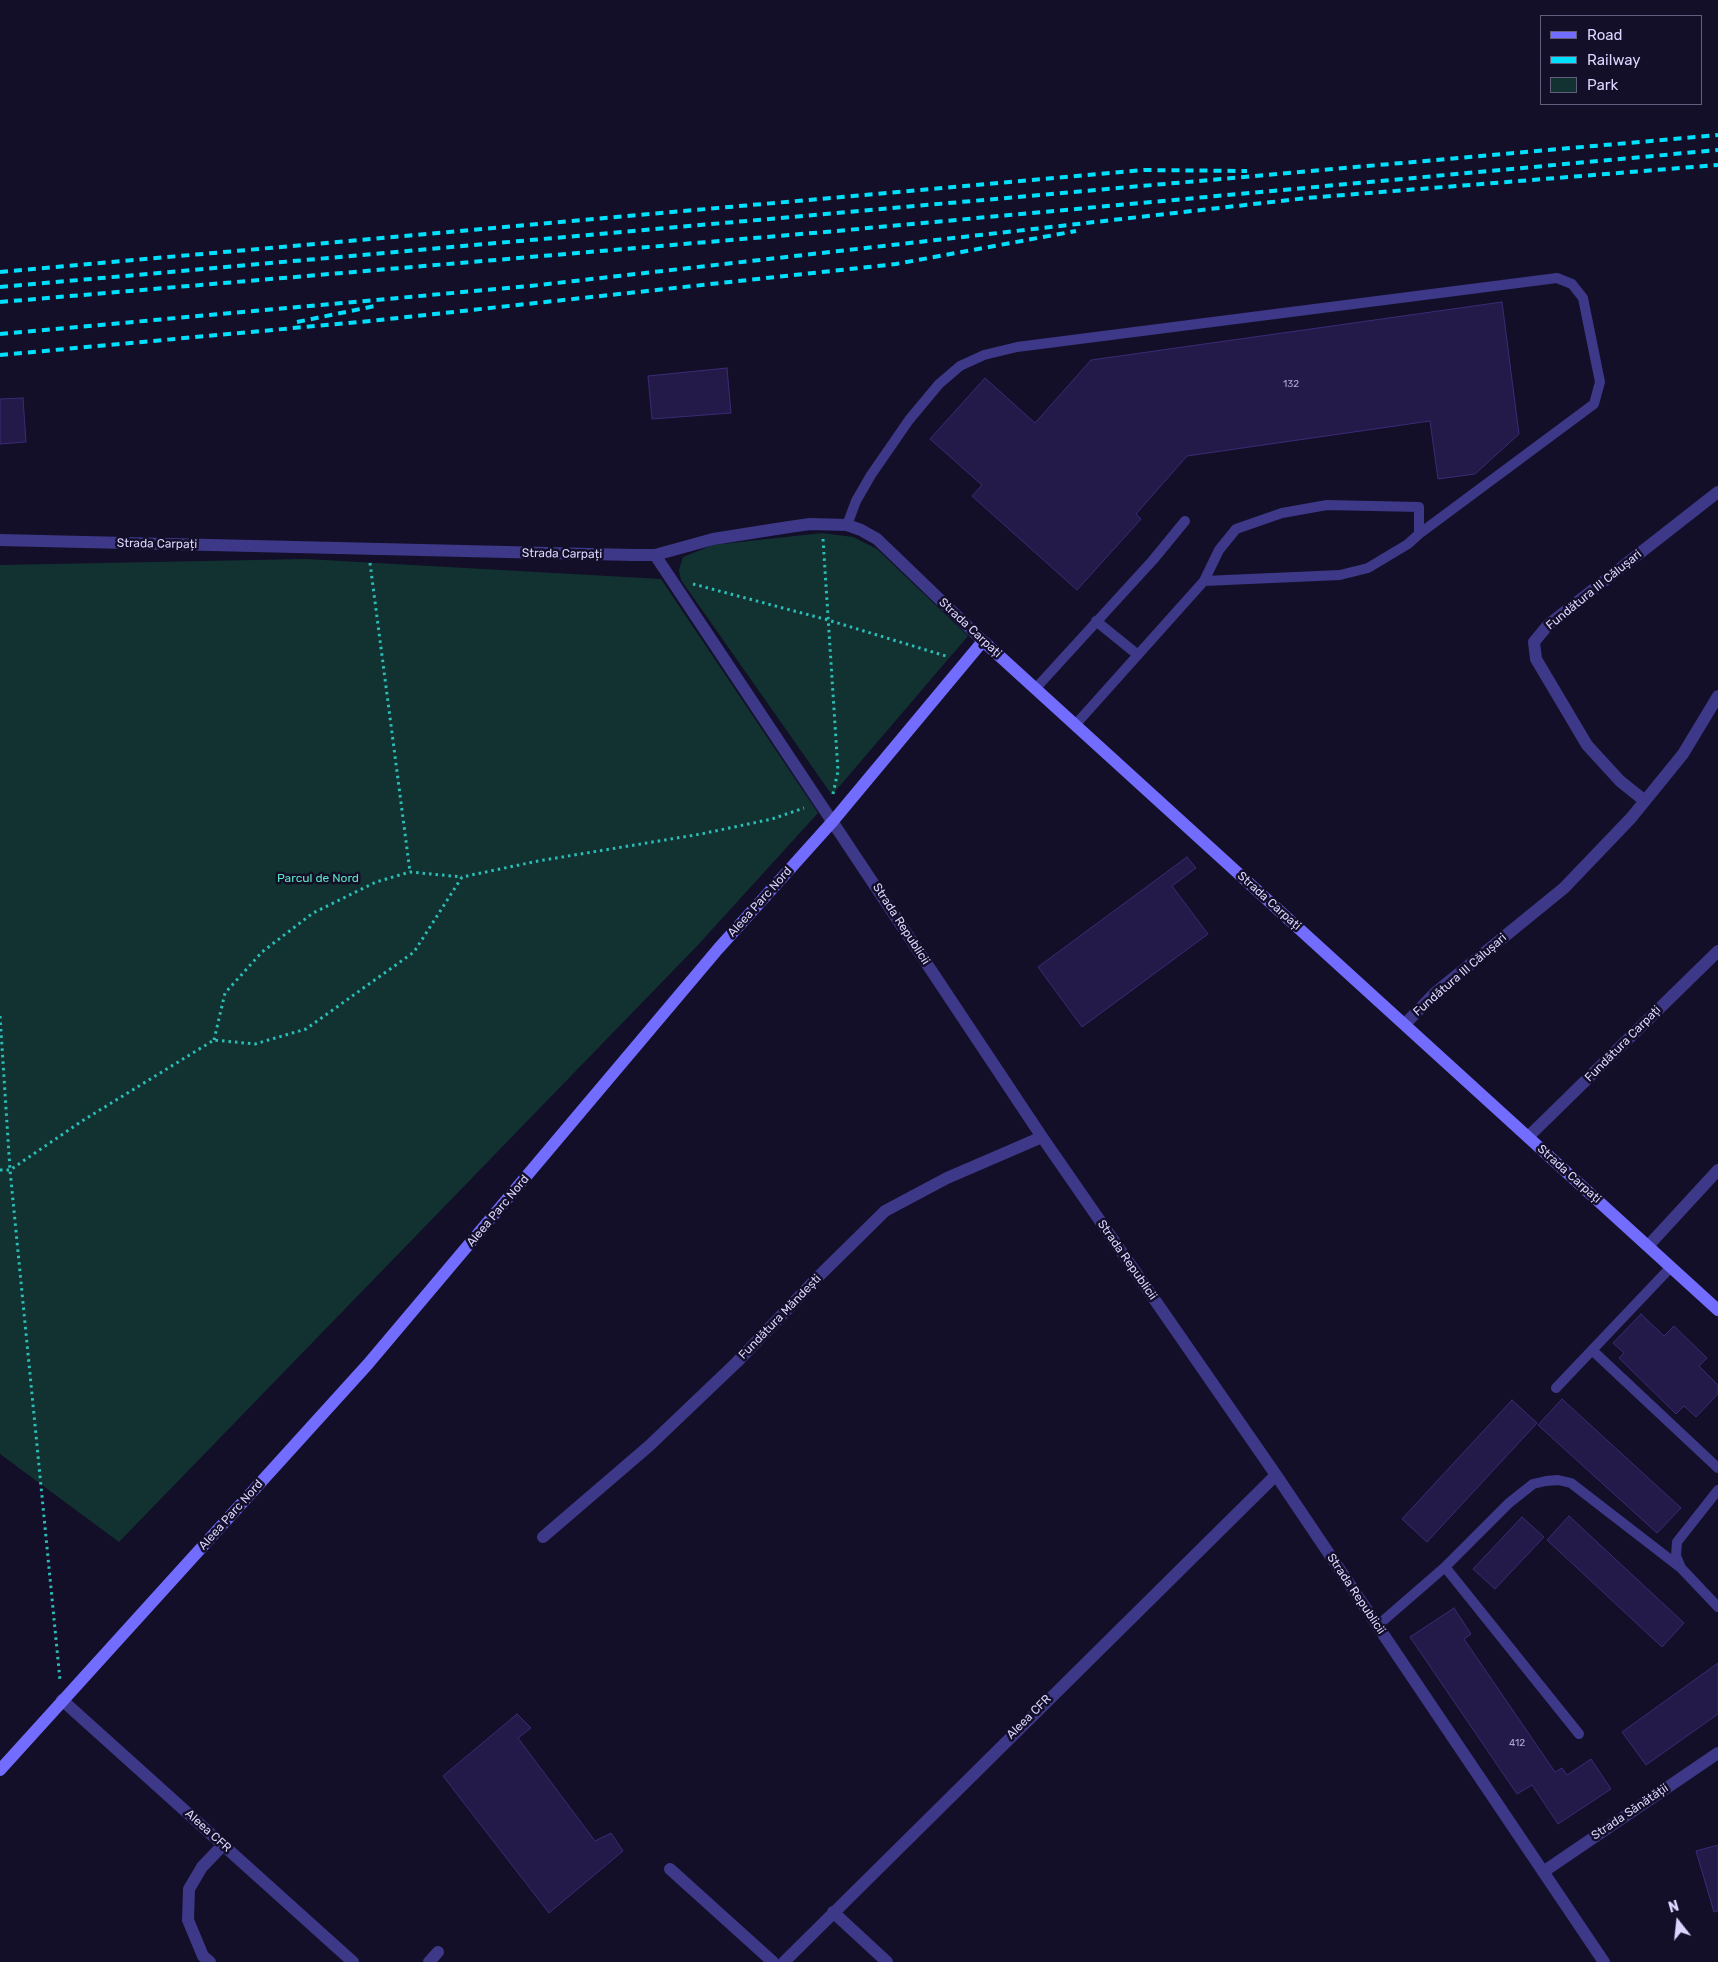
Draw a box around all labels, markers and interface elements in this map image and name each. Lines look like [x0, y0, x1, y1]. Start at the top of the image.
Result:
legend [1540, 15, 1703, 105]
text: Road [1587, 26, 1623, 44]
text: Railway [1587, 51, 1641, 69]
text: Park [1587, 76, 1618, 94]
house number: 132 [1283, 378, 1299, 390]
street label: Strada Carpați [117, 536, 197, 552]
street label: Strada Carpați [522, 546, 602, 562]
street label: Fundătura III Călușari [1543, 547, 1645, 633]
street label: Strada Carpați [936, 595, 1004, 661]
street label: Aleea Parc Nord [725, 864, 795, 940]
street label: Strada Carpați [1234, 869, 1304, 933]
park label: Parcul de Nord [277, 872, 359, 886]
street label: Strada Republicii [869, 881, 933, 967]
street label: Fundătura III Călușari [1410, 931, 1510, 1019]
street label: Fundătura Carpați [1582, 1003, 1664, 1085]
street label: Strada Carpați [1534, 1142, 1604, 1206]
street label: Aleea Parc Nord [464, 1172, 532, 1250]
street label: Strada Republicii [1094, 1217, 1160, 1303]
street label: Fundătura Măndești [736, 1272, 824, 1362]
street label: Aleea Parc Nord [196, 1477, 266, 1553]
street label: Strada Republicii [1324, 1551, 1388, 1637]
street label: Aleea CFR [1004, 1692, 1054, 1742]
house number: 412 [1509, 1737, 1525, 1749]
street label: Strada Sănătății [1589, 1781, 1671, 1843]
street label: Aleea CFR [182, 1807, 234, 1855]
north arrow [1653, 1897, 1703, 1947]
text: N [1667, 1898, 1681, 1917]

